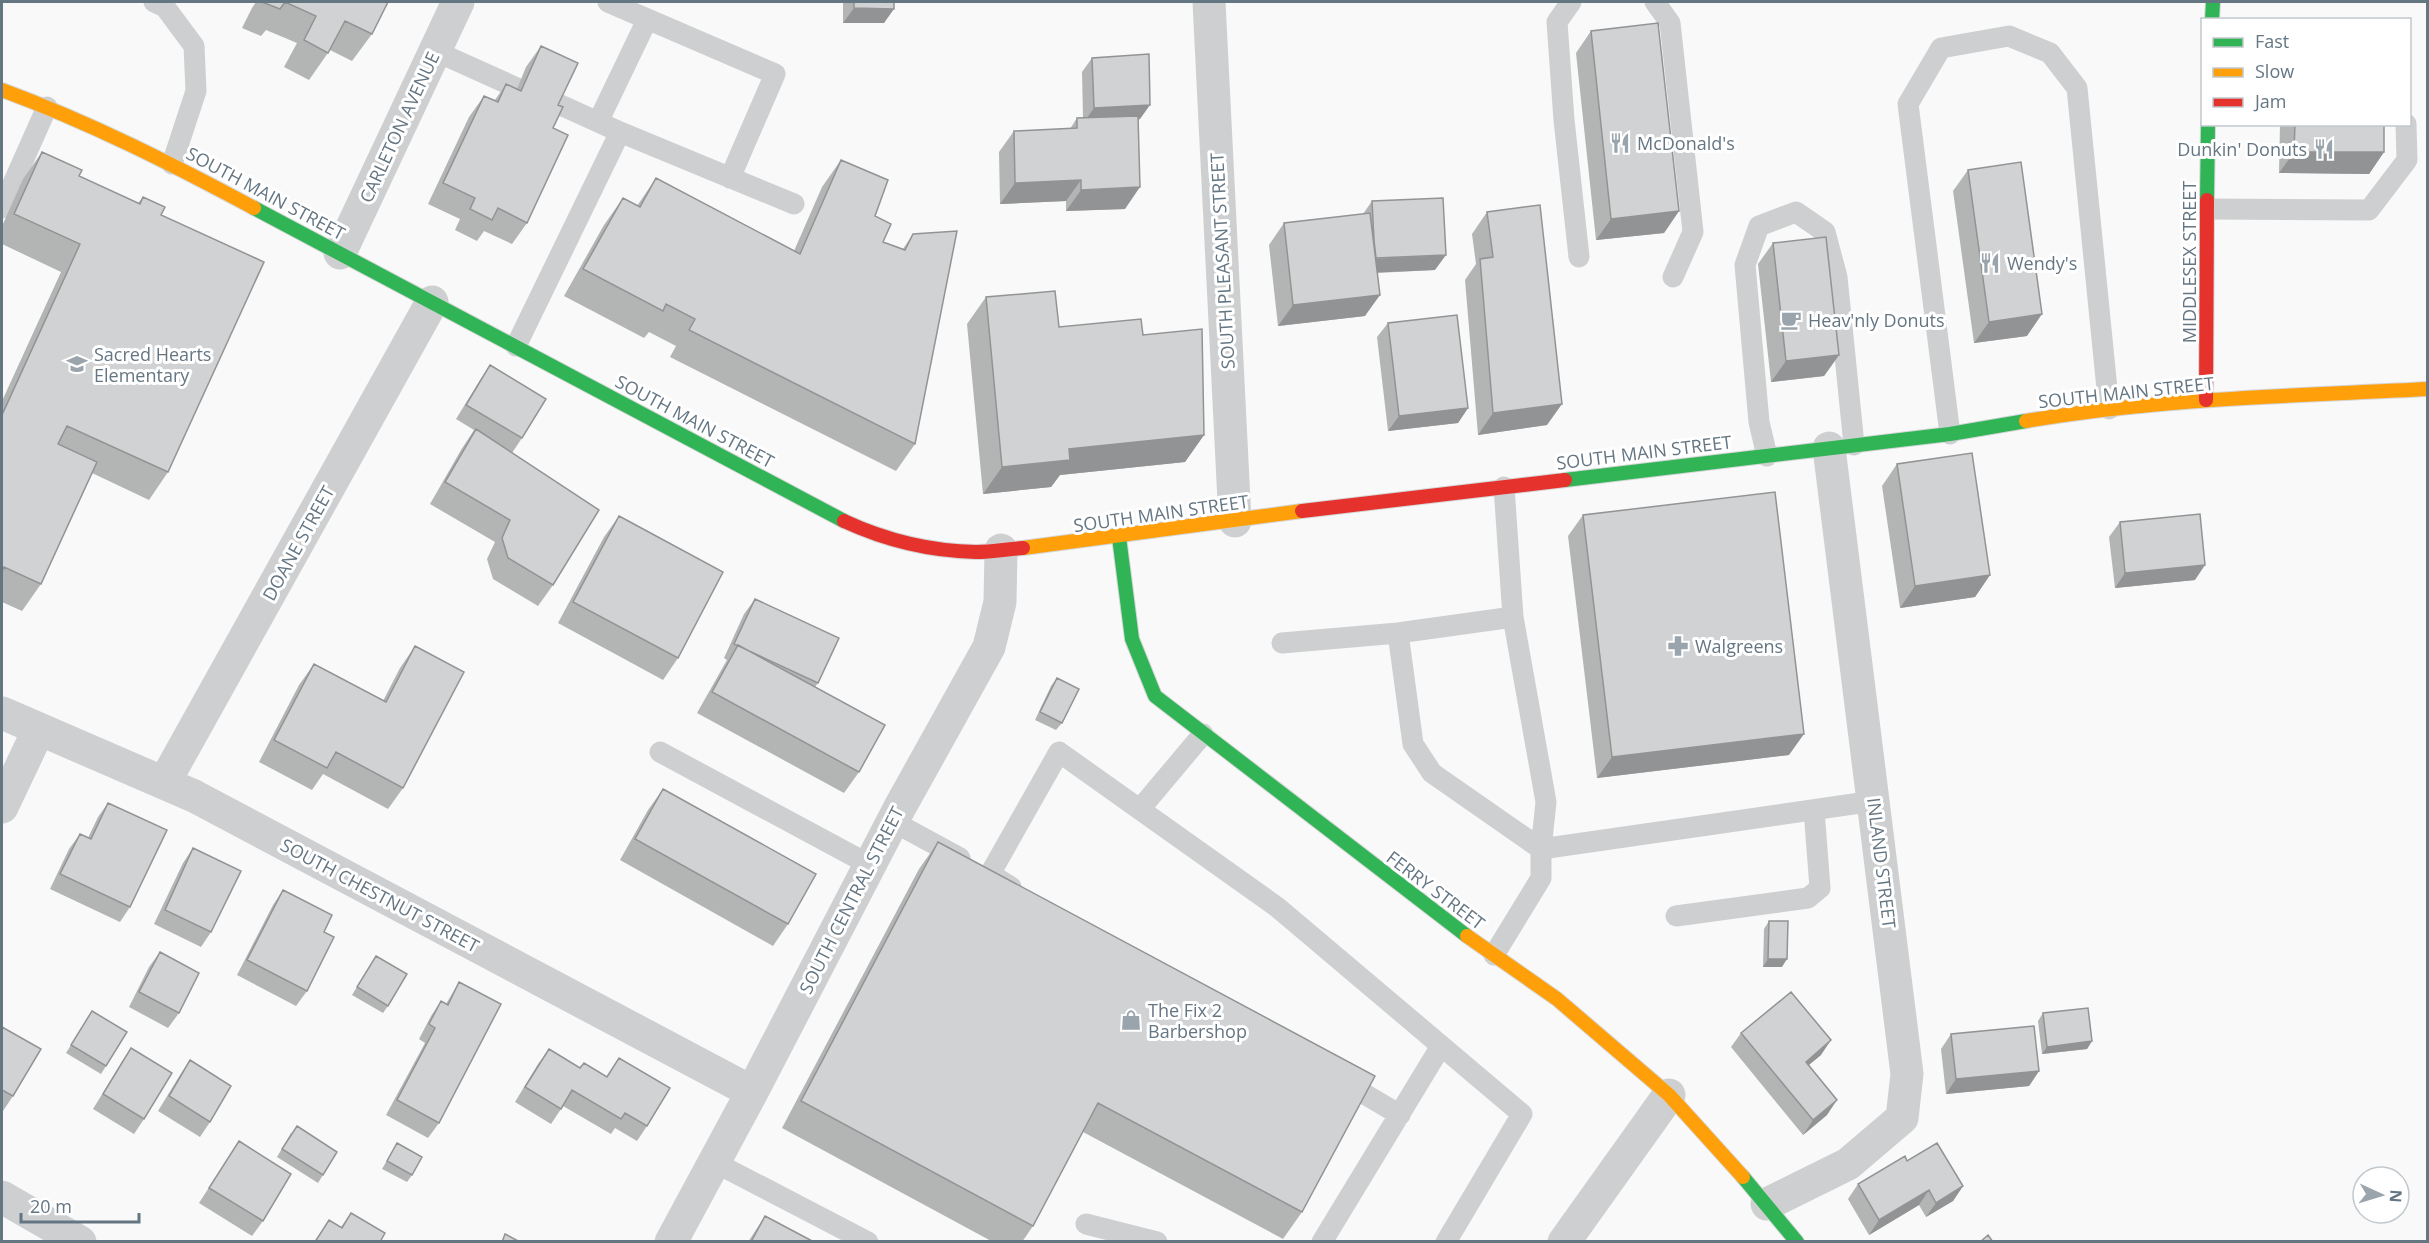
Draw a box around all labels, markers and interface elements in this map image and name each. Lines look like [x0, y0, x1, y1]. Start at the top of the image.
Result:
legend [2201, 18, 2411, 126]
text: Fast [2255, 29, 2289, 53]
street label: CARLETON AVENUE [353, 48, 445, 206]
text: Slow [2255, 59, 2294, 83]
text: Jam [2253, 89, 2287, 113]
restaurant icon: McDonald's [1608, 131, 1632, 155]
place label: McDonald's [1637, 131, 1735, 155]
place label: Dunkin' Donuts [2177, 137, 2307, 161]
restaurant icon: Dunkin' Donuts [2312, 137, 2336, 161]
street label: SOUTH MAIN STREET [182, 141, 350, 245]
street label: SOUTH PLEASANT STREET [1204, 152, 1240, 370]
street label: MIDDLESEX STREET [2177, 181, 2201, 343]
restaurant icon: Wendy's [1978, 251, 2002, 275]
place label: Wendy's [2007, 251, 2077, 275]
cafe icon: Heav'nly Donuts [1779, 308, 1803, 332]
place label: Heav'nly Donuts [1808, 308, 1945, 332]
place label: Sacred Hearts Elementary [94, 342, 211, 387]
school or university icon: Sacred Hearts Elementary [65, 352, 89, 376]
street label: SOUTH MAIN STREET [611, 369, 779, 473]
street label: SOUTH MAIN STREET [2037, 371, 2215, 413]
street label: SOUTH MAIN STREET [1555, 429, 1733, 475]
street label: DOANE STREET [257, 481, 339, 605]
street label: SOUTH MAIN STREET [1072, 489, 1250, 537]
pharmacy icon: Walgreens [1666, 634, 1690, 658]
place label: Walgreens [1695, 634, 1783, 658]
street label: INLAND STREET [1862, 796, 1902, 930]
street label: SOUTH CENTRAL STREET [793, 802, 909, 998]
street label: SOUTH CHESTNUT STREET [277, 832, 483, 958]
street label: FERRY STREET [1382, 845, 1490, 935]
place label: The Fix 2 Barbershop [1148, 998, 1247, 1043]
shop icon: The Fix 2 Barbershop [1119, 1008, 1143, 1032]
north arrow [2351, 1165, 2411, 1225]
scale bar [21, 1186, 140, 1224]
text: N [2385, 1189, 2407, 1203]
text: 20 m [30, 1194, 72, 1218]

